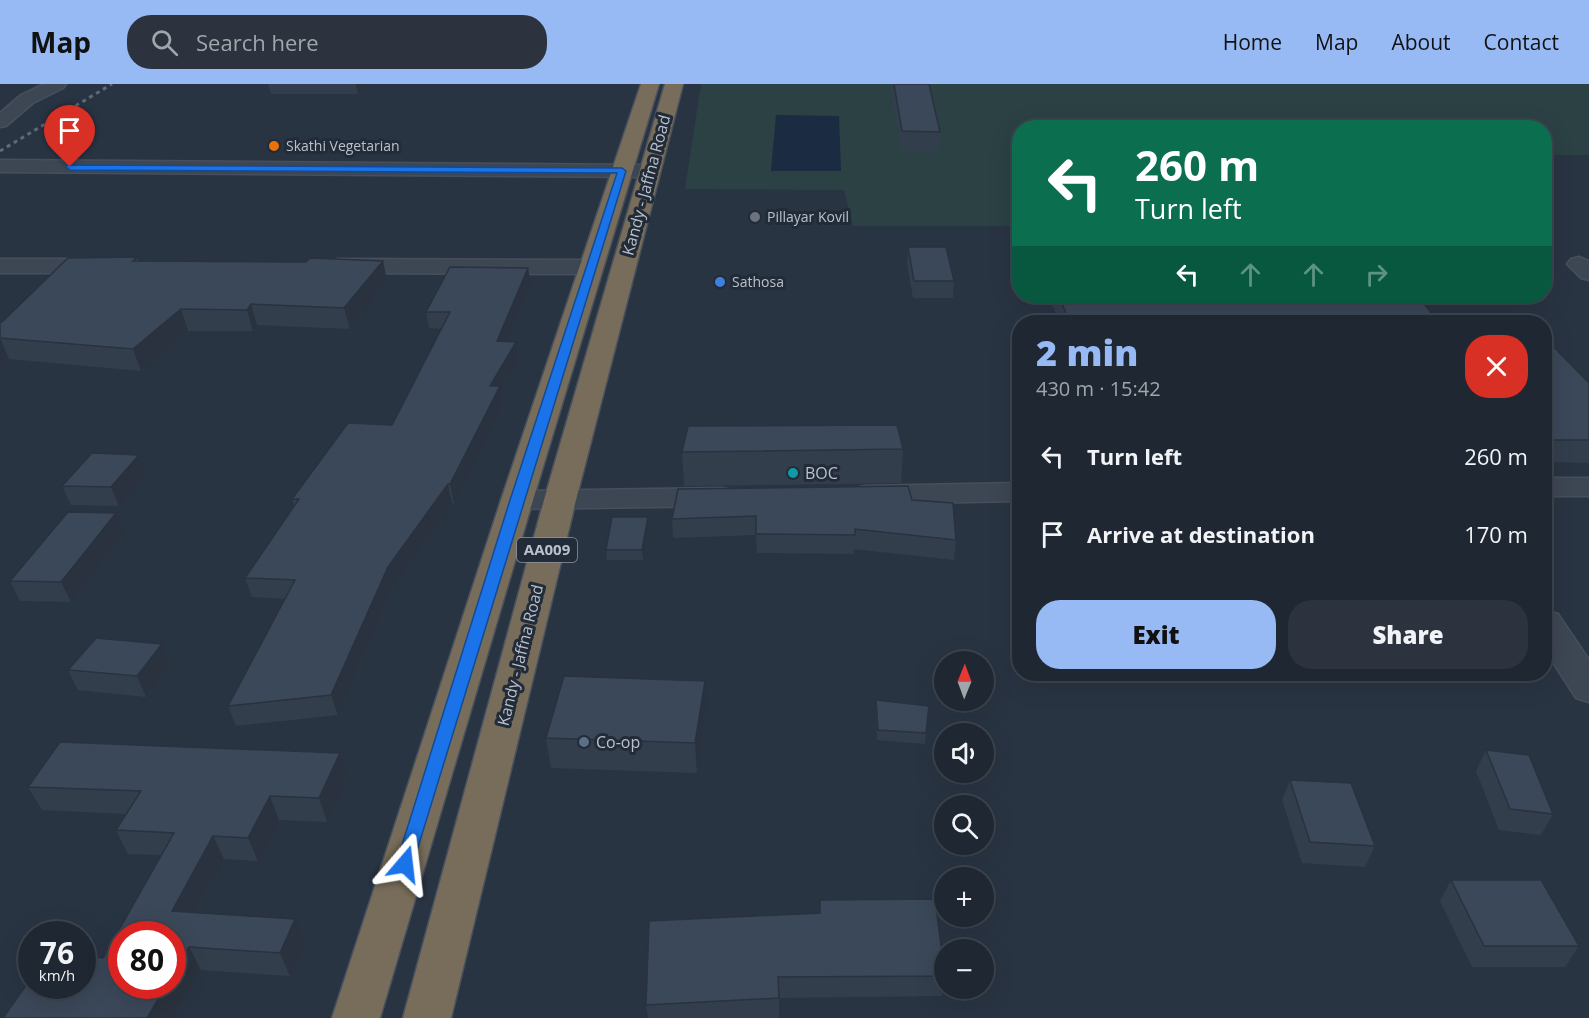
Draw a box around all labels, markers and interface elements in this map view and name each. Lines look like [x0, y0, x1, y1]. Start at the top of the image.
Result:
search box [127, 15, 547, 69]
text: Map [30, 23, 91, 61]
icon: search [148, 26, 181, 59]
text: Search here [196, 27, 319, 57]
text: Home [1223, 28, 1282, 56]
text: Map [1315, 28, 1358, 56]
text: About [1391, 28, 1451, 56]
text: Contact [1484, 28, 1559, 56]
pin [44, 105, 95, 167]
street label: Kandy - Jaffna Road [617, 112, 675, 258]
icon: arrive [53, 114, 86, 147]
place label: Skathi Vegetarian [286, 136, 400, 155]
text: 260 m [1135, 136, 1259, 193]
marker: Skathi Vegetarian [267, 139, 281, 153]
icon: left [1036, 144, 1114, 222]
text: Turn left [1135, 190, 1242, 227]
place label: Pillayar Kovil [767, 207, 849, 226]
marker: Pillayar Kovil [748, 210, 762, 224]
icon: left [1171, 258, 1204, 291]
icon: ahead [1234, 258, 1267, 291]
icon: ahead [1297, 258, 1330, 291]
icon: right [1360, 258, 1393, 291]
place label: Sathosa [732, 272, 784, 291]
marker: Sathosa [713, 275, 727, 289]
text: 2 min [1036, 328, 1138, 377]
button: close [1465, 335, 1528, 398]
text: 430 m · 15:42 [1036, 375, 1161, 402]
icon: left [1036, 440, 1069, 473]
text: Turn left [1087, 441, 1182, 471]
text: 260 m [1464, 441, 1528, 471]
place label: BOC [805, 462, 838, 484]
marker: BOC [786, 466, 800, 480]
icon: arrive [1036, 518, 1069, 551]
text: Arrive at destination [1087, 519, 1315, 549]
text: 170 m [1464, 519, 1528, 549]
road number: AA009 [517, 538, 577, 562]
street label: Kandy - Jaffna Road [492, 582, 548, 728]
button: Exit [1036, 600, 1276, 669]
button: Share [1288, 600, 1528, 669]
north arrow [934, 651, 994, 711]
map controls [934, 651, 994, 999]
button: sound [934, 723, 994, 783]
place label: Co-op [596, 731, 640, 753]
marker: Co-op [577, 735, 591, 749]
button: search [934, 795, 994, 855]
position arrow [373, 832, 437, 896]
button: + [934, 867, 994, 927]
speed limit sign: 80 [108, 921, 186, 999]
text: 76 [40, 932, 74, 973]
button: − [934, 939, 994, 999]
text: km/h [39, 965, 75, 985]

